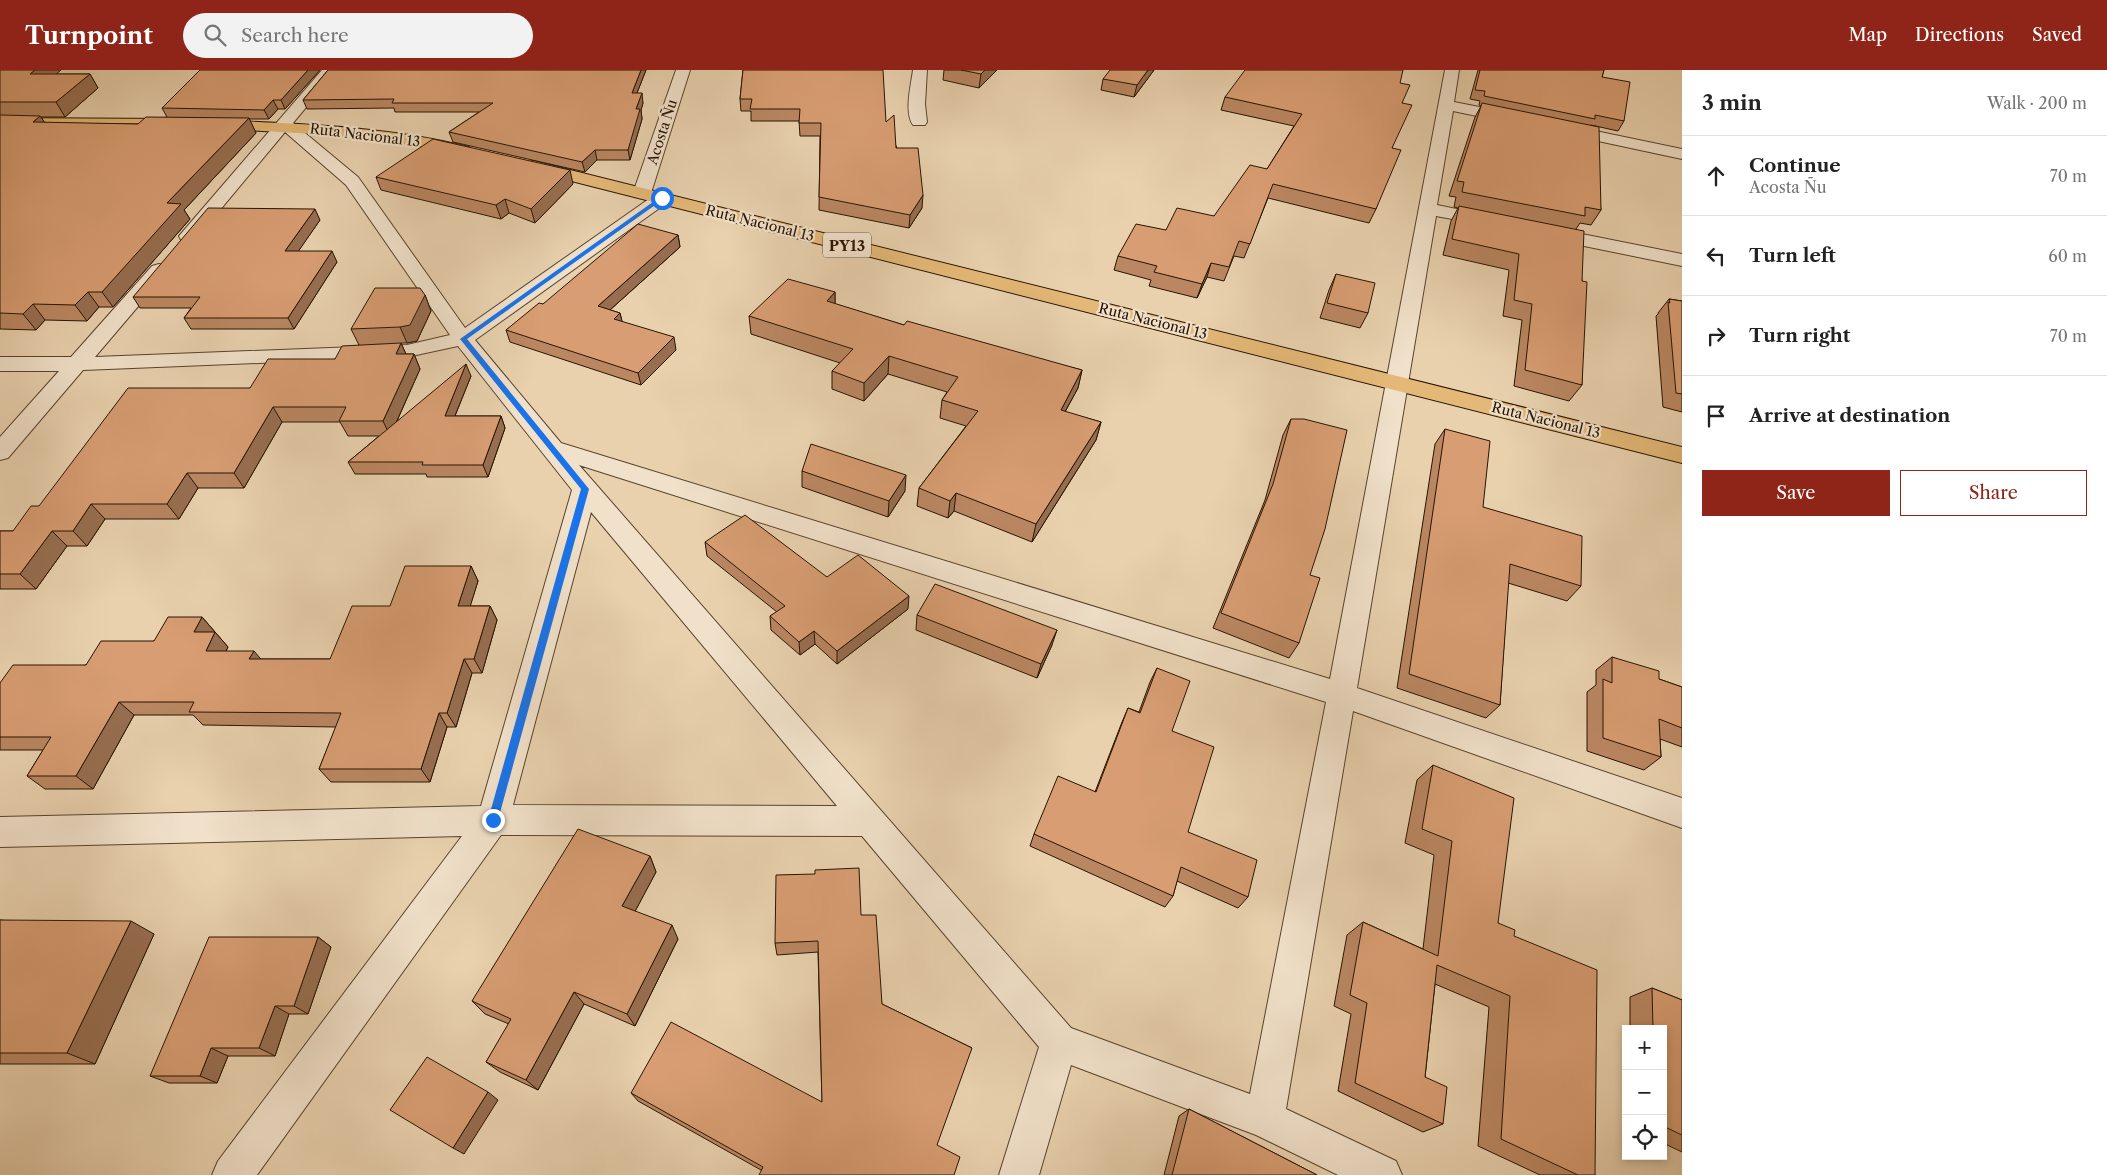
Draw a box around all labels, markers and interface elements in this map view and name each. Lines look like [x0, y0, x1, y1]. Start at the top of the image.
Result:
search box [183, 13, 533, 58]
text: Turnpoint [25, 21, 153, 50]
icon: search [201, 21, 229, 49]
text: Search here [241, 24, 349, 47]
text: Map [1848, 24, 1887, 46]
text: Directions [1915, 24, 2004, 46]
text: Saved [2032, 24, 2082, 46]
text: 3 min [1702, 90, 1762, 115]
text: Walk · 200 m [1987, 93, 2087, 113]
street label: Acosta Ñu [642, 96, 681, 168]
street label: Ruta Nacional 13 [309, 119, 421, 151]
text: Continue [1749, 154, 1841, 177]
icon: ahead [1702, 162, 1730, 190]
text: 70 m [2050, 166, 2087, 186]
text: Acosta Ñu [1749, 177, 1827, 197]
route start [651, 187, 674, 210]
street label: Ruta Nacional 13 [704, 201, 816, 245]
road number: PY13 [823, 232, 871, 258]
icon: left [1702, 242, 1730, 270]
text: Turn left [1749, 244, 1836, 267]
text: 60 m [2048, 246, 2087, 266]
street label: Ruta Nacional 13 [1097, 299, 1209, 343]
icon: right [1702, 322, 1730, 350]
text: Turn right [1749, 324, 1850, 347]
text: 70 m [2050, 326, 2087, 346]
street label: Ruta Nacional 13 [1490, 398, 1602, 442]
icon: arrive [1702, 402, 1730, 430]
text: Arrive at destination [1749, 404, 1950, 427]
button: Save [1702, 470, 1890, 516]
button: Share [1900, 470, 2087, 516]
route end [482, 809, 505, 832]
map controls [1622, 1025, 1667, 1160]
button: + [1622, 1025, 1667, 1070]
button: − [1622, 1070, 1667, 1115]
button: locate [1622, 1115, 1667, 1160]

